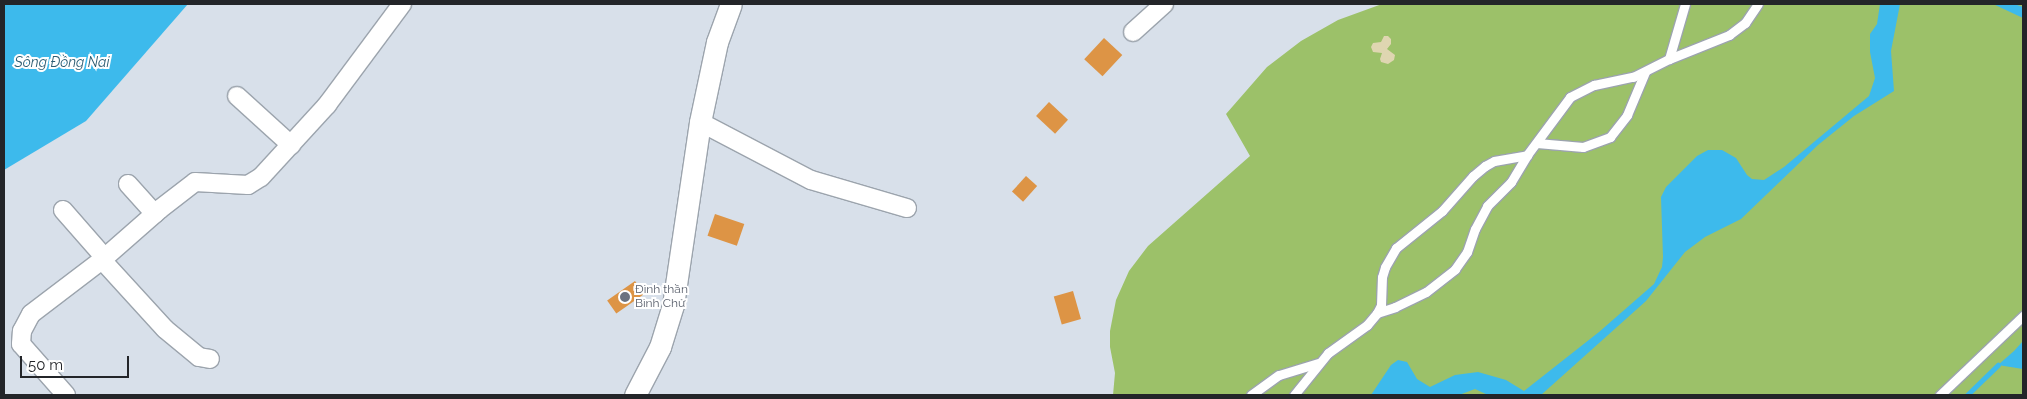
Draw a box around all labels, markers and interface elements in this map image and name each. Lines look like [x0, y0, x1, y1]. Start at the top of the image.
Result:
water label: Sông Đồng Nai [15, 54, 109, 70]
place label: Đình thần Bình Chử [635, 283, 688, 311]
marker: Đình thần Bình Chử [619, 291, 631, 303]
scale bar [22, 346, 131, 378]
text: 50 m [28, 356, 63, 374]

